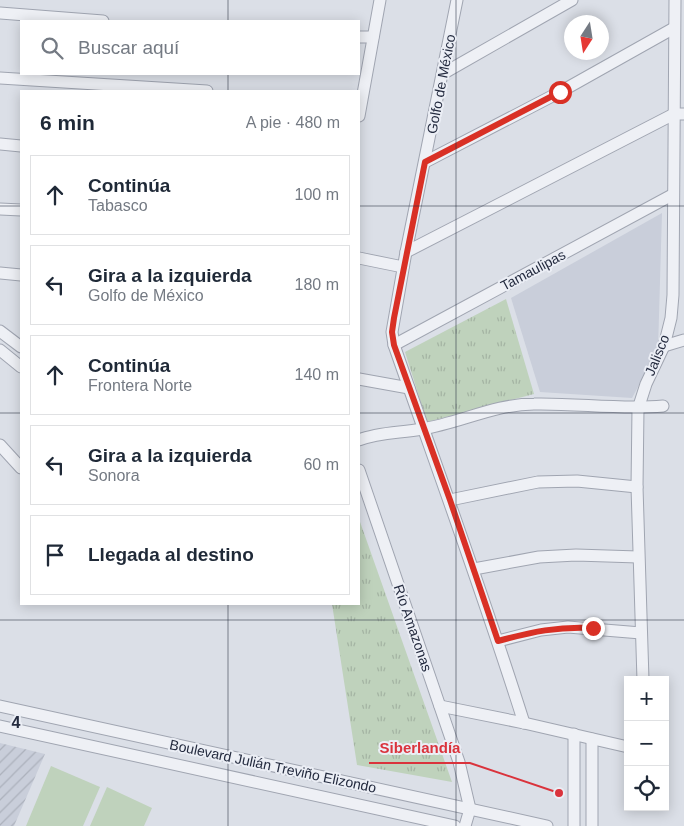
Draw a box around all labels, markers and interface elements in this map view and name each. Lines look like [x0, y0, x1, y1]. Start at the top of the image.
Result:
north arrow [564, 15, 609, 60]
search box [20, 20, 360, 75]
street label: Golfo de México [423, 33, 459, 135]
icon: search [38, 34, 66, 62]
text: Buscar aquí [78, 37, 179, 58]
route start [549, 81, 572, 104]
text: 6 min [40, 111, 95, 134]
text: A pie · 480 m [246, 114, 340, 131]
text: Continúa [88, 175, 170, 196]
icon: ahead [41, 181, 69, 209]
text: 100 m [295, 186, 339, 203]
text: Tabasco [88, 197, 148, 214]
street label: Tamaulipas [498, 246, 568, 294]
text: Gira a la izquierda [88, 265, 252, 286]
icon: left [41, 271, 69, 299]
text: 180 m [295, 276, 339, 293]
text: Golfo de México [88, 287, 204, 304]
street label: Jalisco [642, 332, 673, 378]
text: Continúa [88, 355, 170, 376]
icon: ahead [41, 361, 69, 389]
text: 140 m [295, 366, 339, 383]
text: Frontera Norte [88, 377, 192, 394]
text: Gira a la izquierda [88, 445, 252, 466]
icon: left [41, 451, 69, 479]
text: 60 m [303, 456, 339, 473]
text: Sonora [88, 467, 140, 484]
icon: arrive [41, 541, 69, 569]
text: Llegada al destino [88, 544, 254, 565]
street label: Río Amazonas [391, 582, 435, 674]
route end [582, 617, 605, 640]
map controls [624, 676, 669, 811]
button: + [624, 676, 669, 721]
text: 4 [12, 714, 21, 731]
button: − [624, 721, 669, 766]
callout: Siberlandía [369, 733, 470, 763]
street label: Boulevard Julián Treviño Elizondo [168, 736, 378, 796]
text: Siberlandía [380, 739, 461, 756]
button: locate [624, 766, 669, 811]

